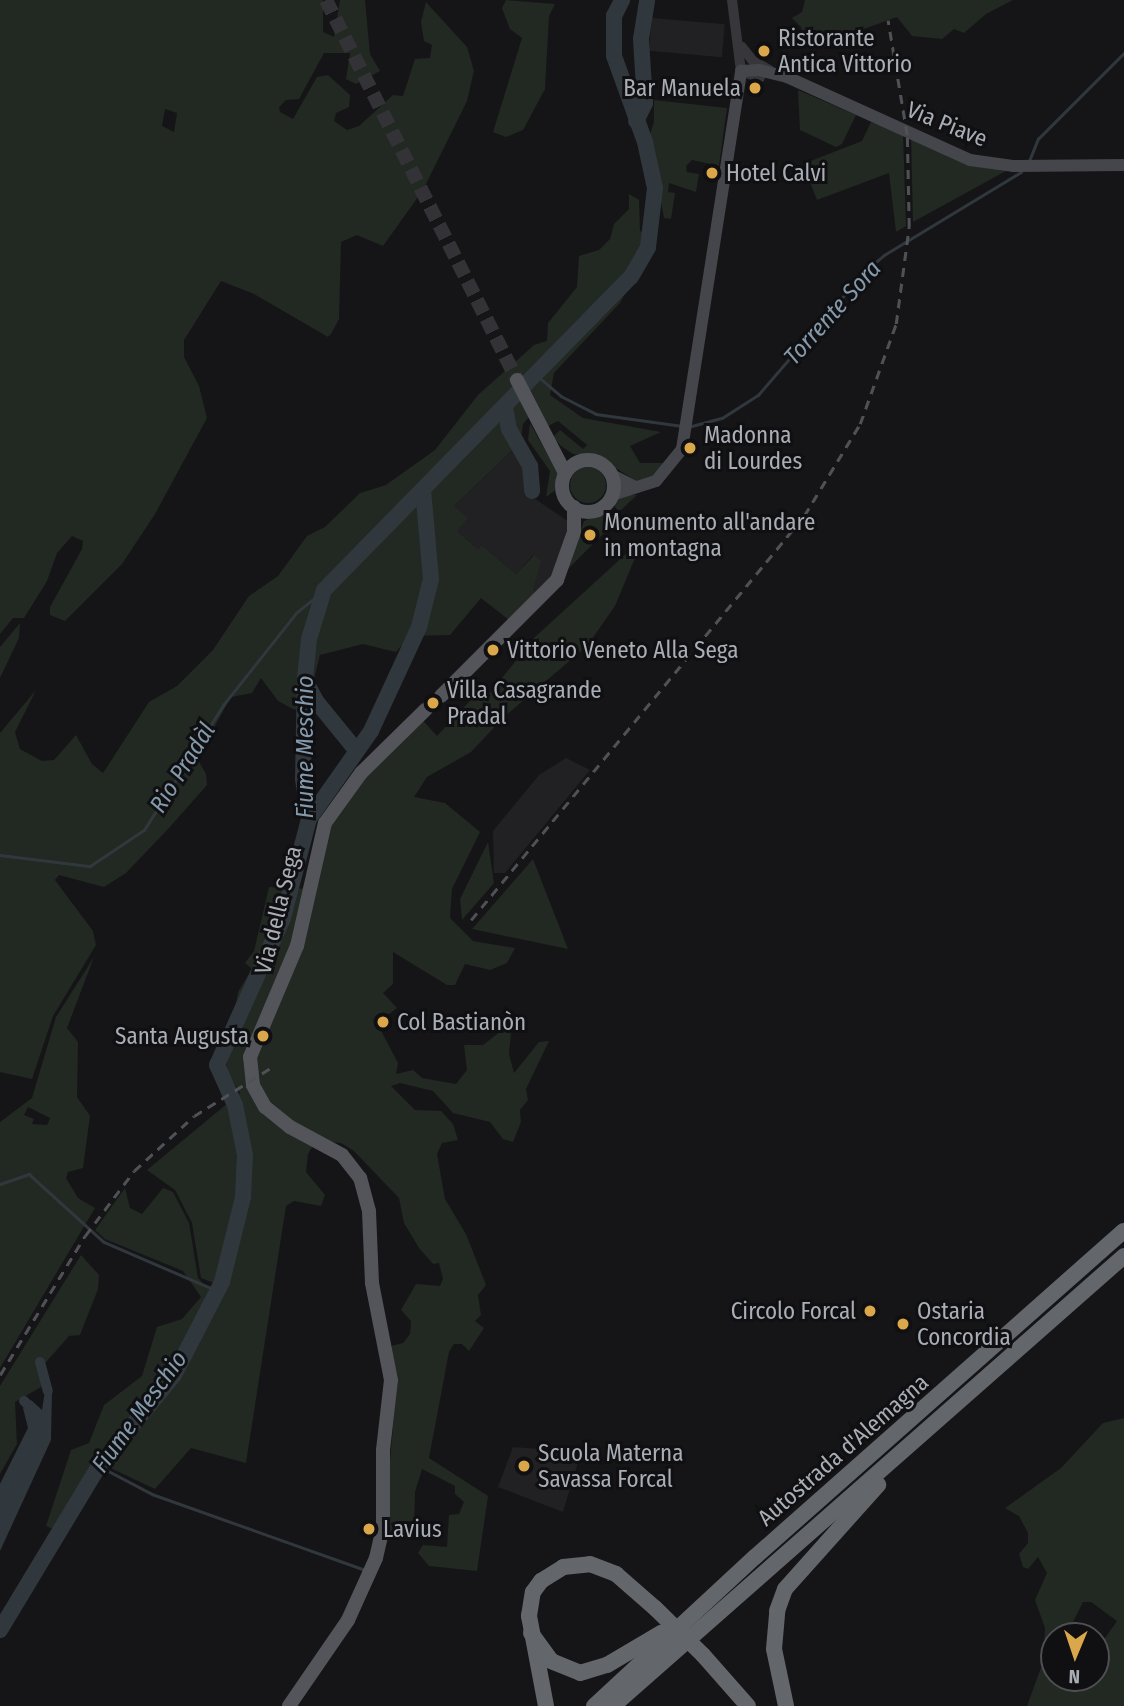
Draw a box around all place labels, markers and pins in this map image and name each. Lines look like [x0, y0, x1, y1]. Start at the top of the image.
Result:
place label: Ristorante Antica Vittorio [778, 24, 912, 78]
marker: Ristorante Antica Vittorio [756, 43, 772, 59]
place label: Bar Manuela [623, 74, 741, 102]
marker: Bar Manuela [747, 80, 763, 96]
place label: Hotel Calvi [726, 159, 826, 187]
marker: Hotel Calvi [704, 165, 720, 181]
place label: Madonna di Lourdes [704, 421, 802, 475]
marker: Madonna di Lourdes [682, 440, 698, 456]
place label: Monumento all'andare in montagna [604, 508, 815, 562]
marker: Monumento all'andare in montagna [582, 527, 598, 543]
place label: Vittorio Veneto Alla Sega [507, 636, 738, 664]
marker: Vittorio Veneto Alla Sega [485, 642, 501, 658]
place label: Villa Casagrande Pradal [447, 676, 602, 730]
marker: Villa Casagrande Pradal [425, 695, 441, 711]
place label: Col Bastianòn [397, 1008, 526, 1036]
marker: Col Bastianòn [375, 1014, 391, 1030]
place label: Santa Augusta [115, 1022, 249, 1050]
marker: Santa Augusta [255, 1028, 271, 1044]
place label: Circolo Forcal [731, 1297, 856, 1325]
place label: Ostaria Concordia [917, 1297, 1011, 1351]
marker: Circolo Forcal [862, 1303, 878, 1319]
marker: Ostaria Concordia [895, 1316, 911, 1332]
place label: Scuola Materna Savassa Forcal [538, 1439, 683, 1493]
marker: Scuola Materna Savassa Forcal [516, 1458, 532, 1474]
place label: Lavius [383, 1515, 442, 1543]
marker: Lavius [361, 1521, 377, 1537]

